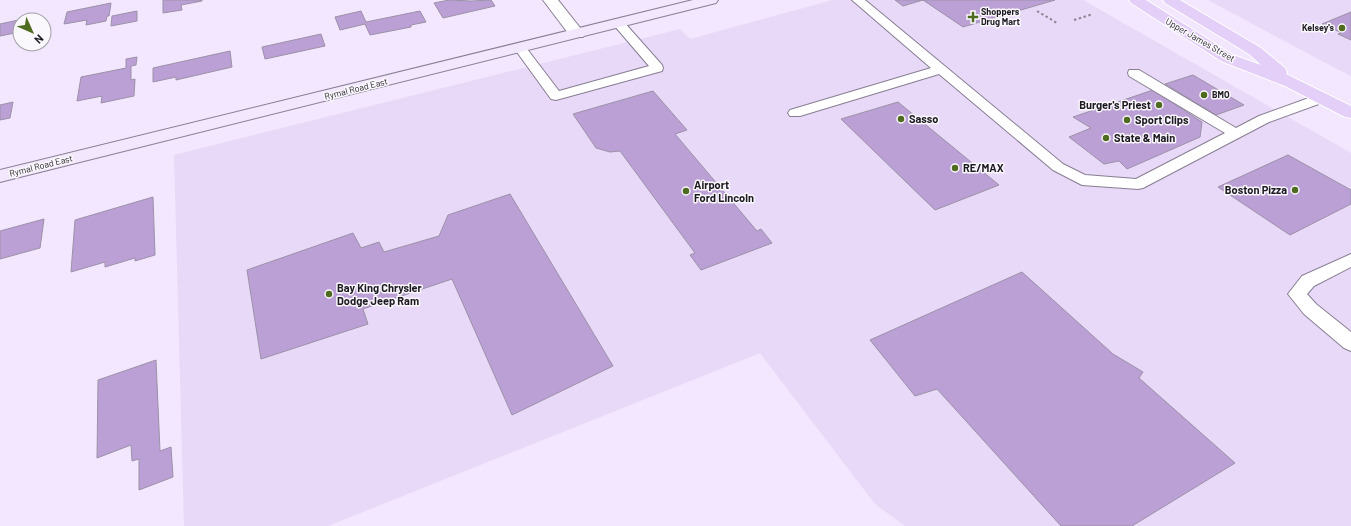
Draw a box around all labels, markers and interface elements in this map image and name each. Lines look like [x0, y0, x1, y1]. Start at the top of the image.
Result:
place label: Shoppers Drug Mart [981, 6, 1020, 27]
north arrow [12, 12, 52, 52]
marker: Shoppers Drug Mart [968, 12, 978, 22]
street label: Upper James Street [1164, 15, 1237, 64]
place label: Kelsey's [1302, 22, 1334, 33]
marker: Kelsey's [1337, 23, 1347, 33]
text: N [32, 32, 47, 47]
street label: Rymal Road East [323, 75, 389, 102]
place label: BMO [1212, 89, 1230, 100]
marker: BMO [1199, 90, 1209, 100]
place label: Burger's Priest [1079, 98, 1151, 111]
marker: Burger's Priest [1154, 100, 1164, 110]
place label: Sasso [909, 112, 938, 125]
place label: Sport Clips [1135, 113, 1189, 126]
marker: Sasso [896, 114, 906, 124]
marker: Sport Clips [1122, 115, 1132, 125]
place label: State & Main [1114, 131, 1175, 144]
marker: State & Main [1101, 133, 1111, 143]
street label: Rymal Road East [8, 152, 74, 179]
place label: RE/MAX [963, 161, 1004, 174]
marker: RE/MAX [950, 163, 960, 173]
place label: Airport Ford Lincoln [694, 178, 754, 204]
place label: Boston Pizza [1225, 183, 1287, 196]
marker: Boston Pizza [1290, 185, 1300, 195]
marker: Airport Ford Lincoln [681, 186, 691, 196]
place label: Bay King Chrysler Dodge Jeep Ram [337, 281, 423, 307]
marker: Bay King Chrysler Dodge Jeep Ram [324, 289, 334, 299]

